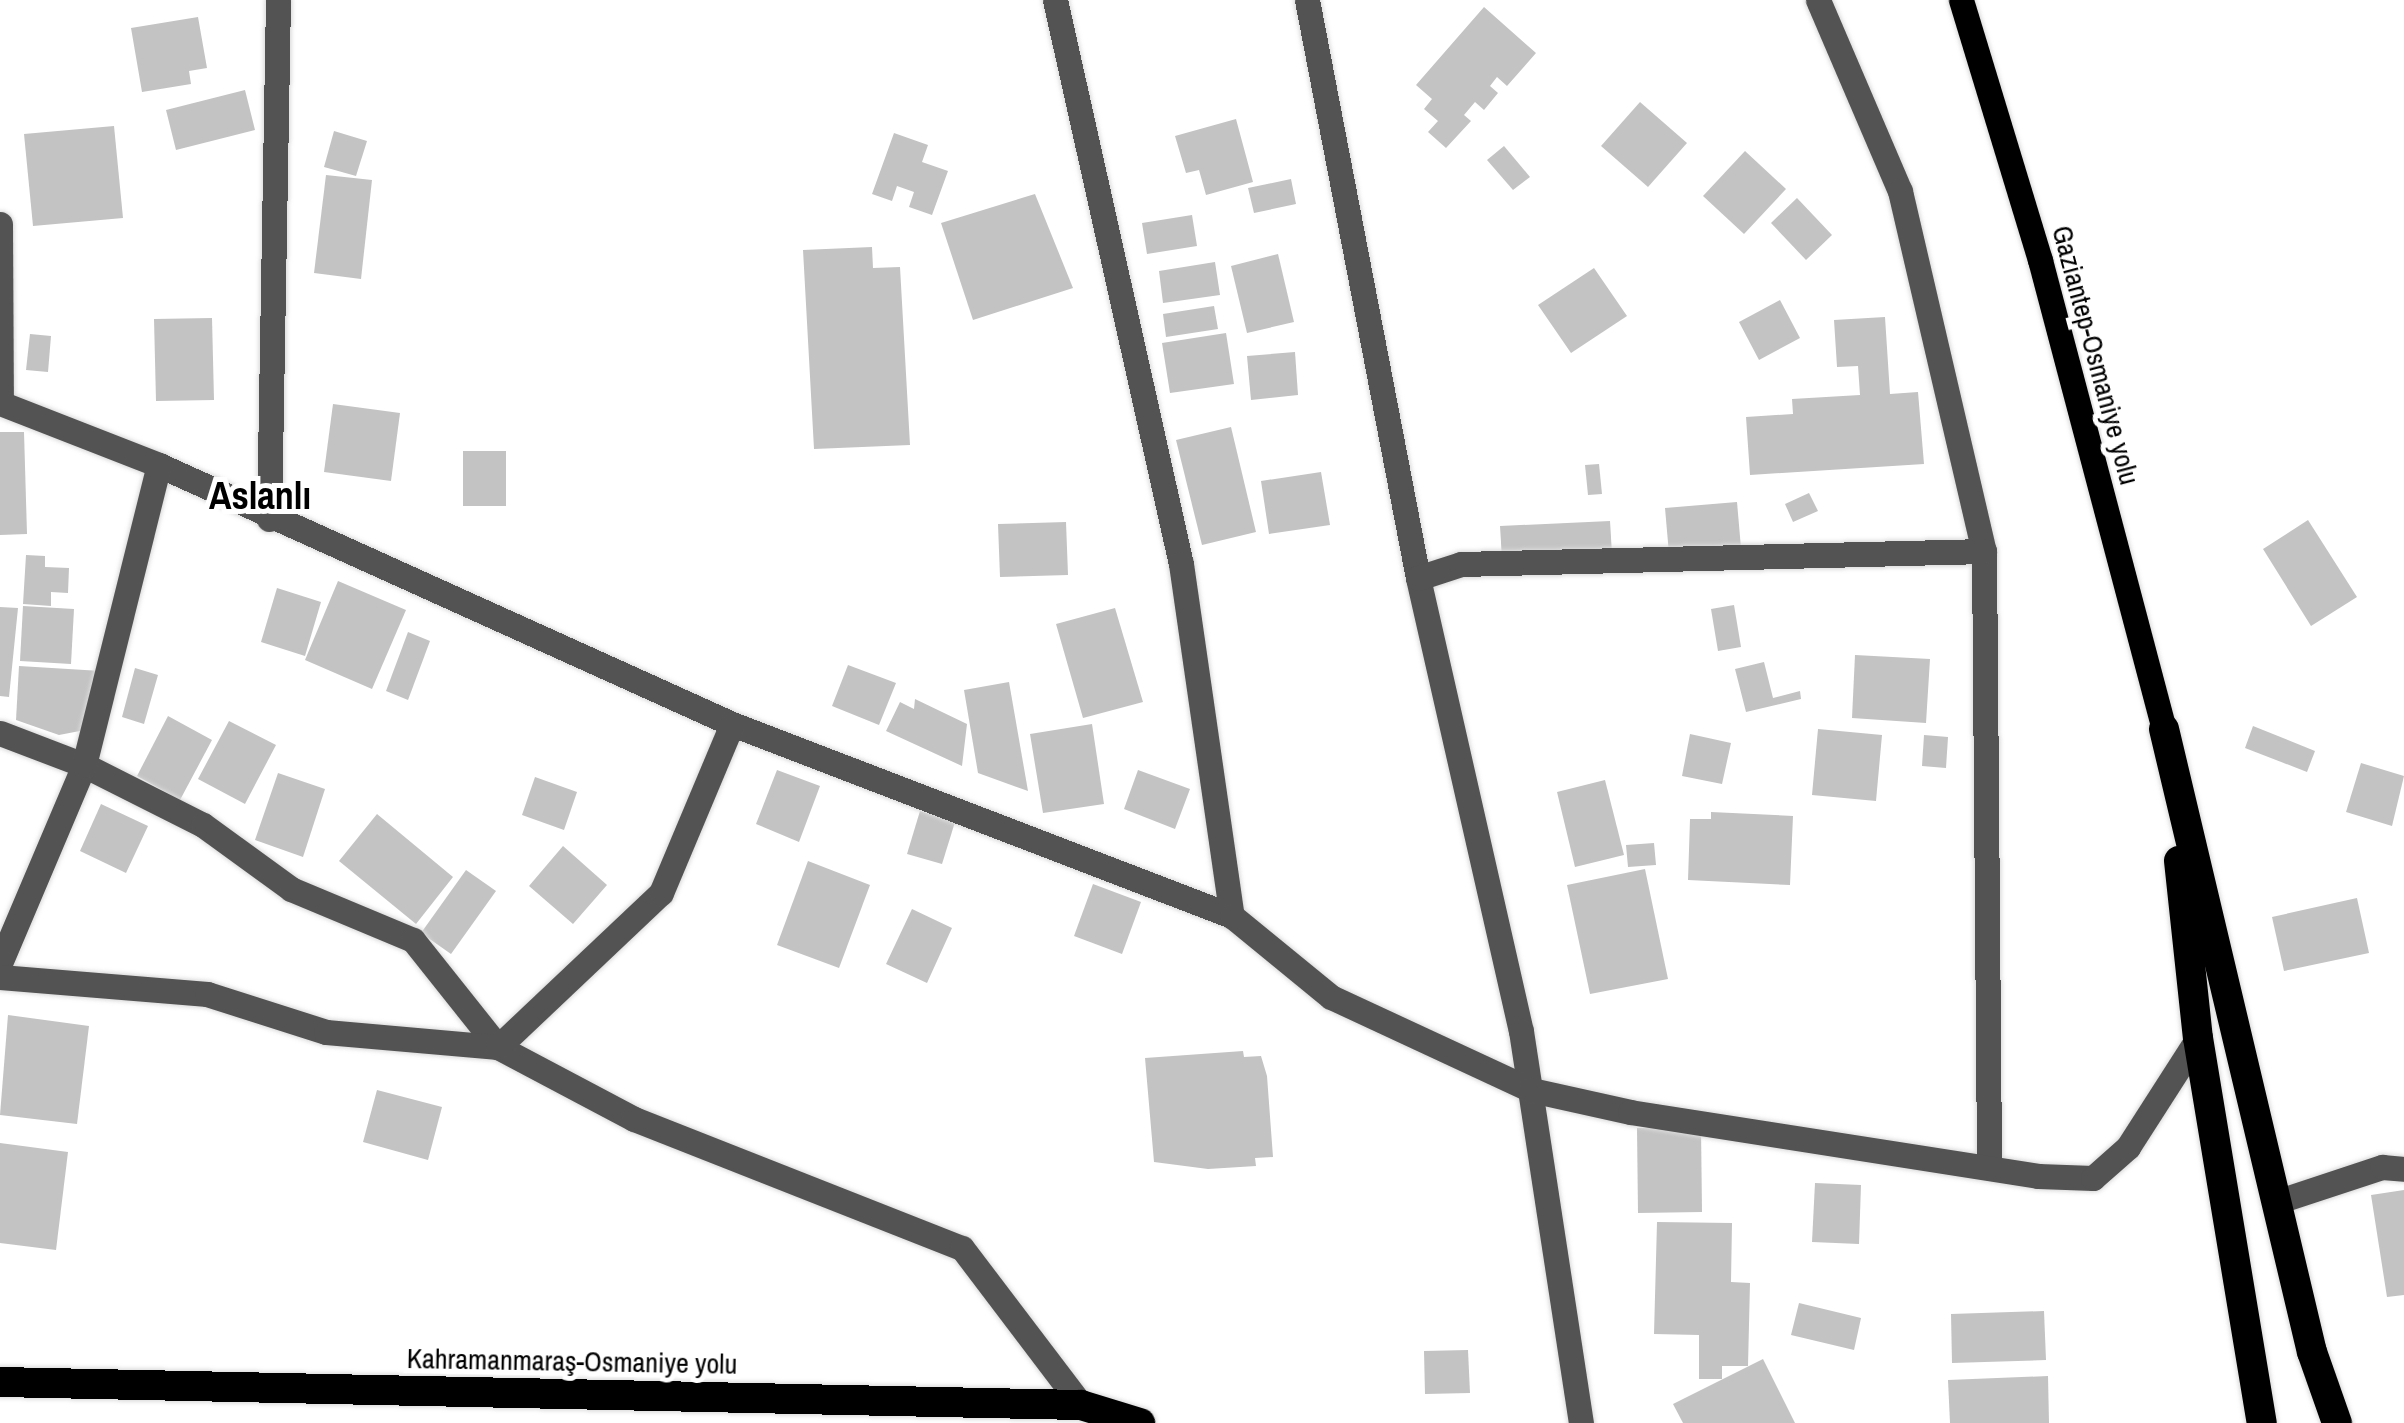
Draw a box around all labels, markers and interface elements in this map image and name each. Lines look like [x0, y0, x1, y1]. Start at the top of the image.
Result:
street label: Gaziantep-Osmaniye yolu [2045, 222, 2147, 488]
district label: Aslanlı [209, 473, 311, 519]
street label: Kahramanmaraş-Osmaniye yolu [406, 1341, 738, 1381]

